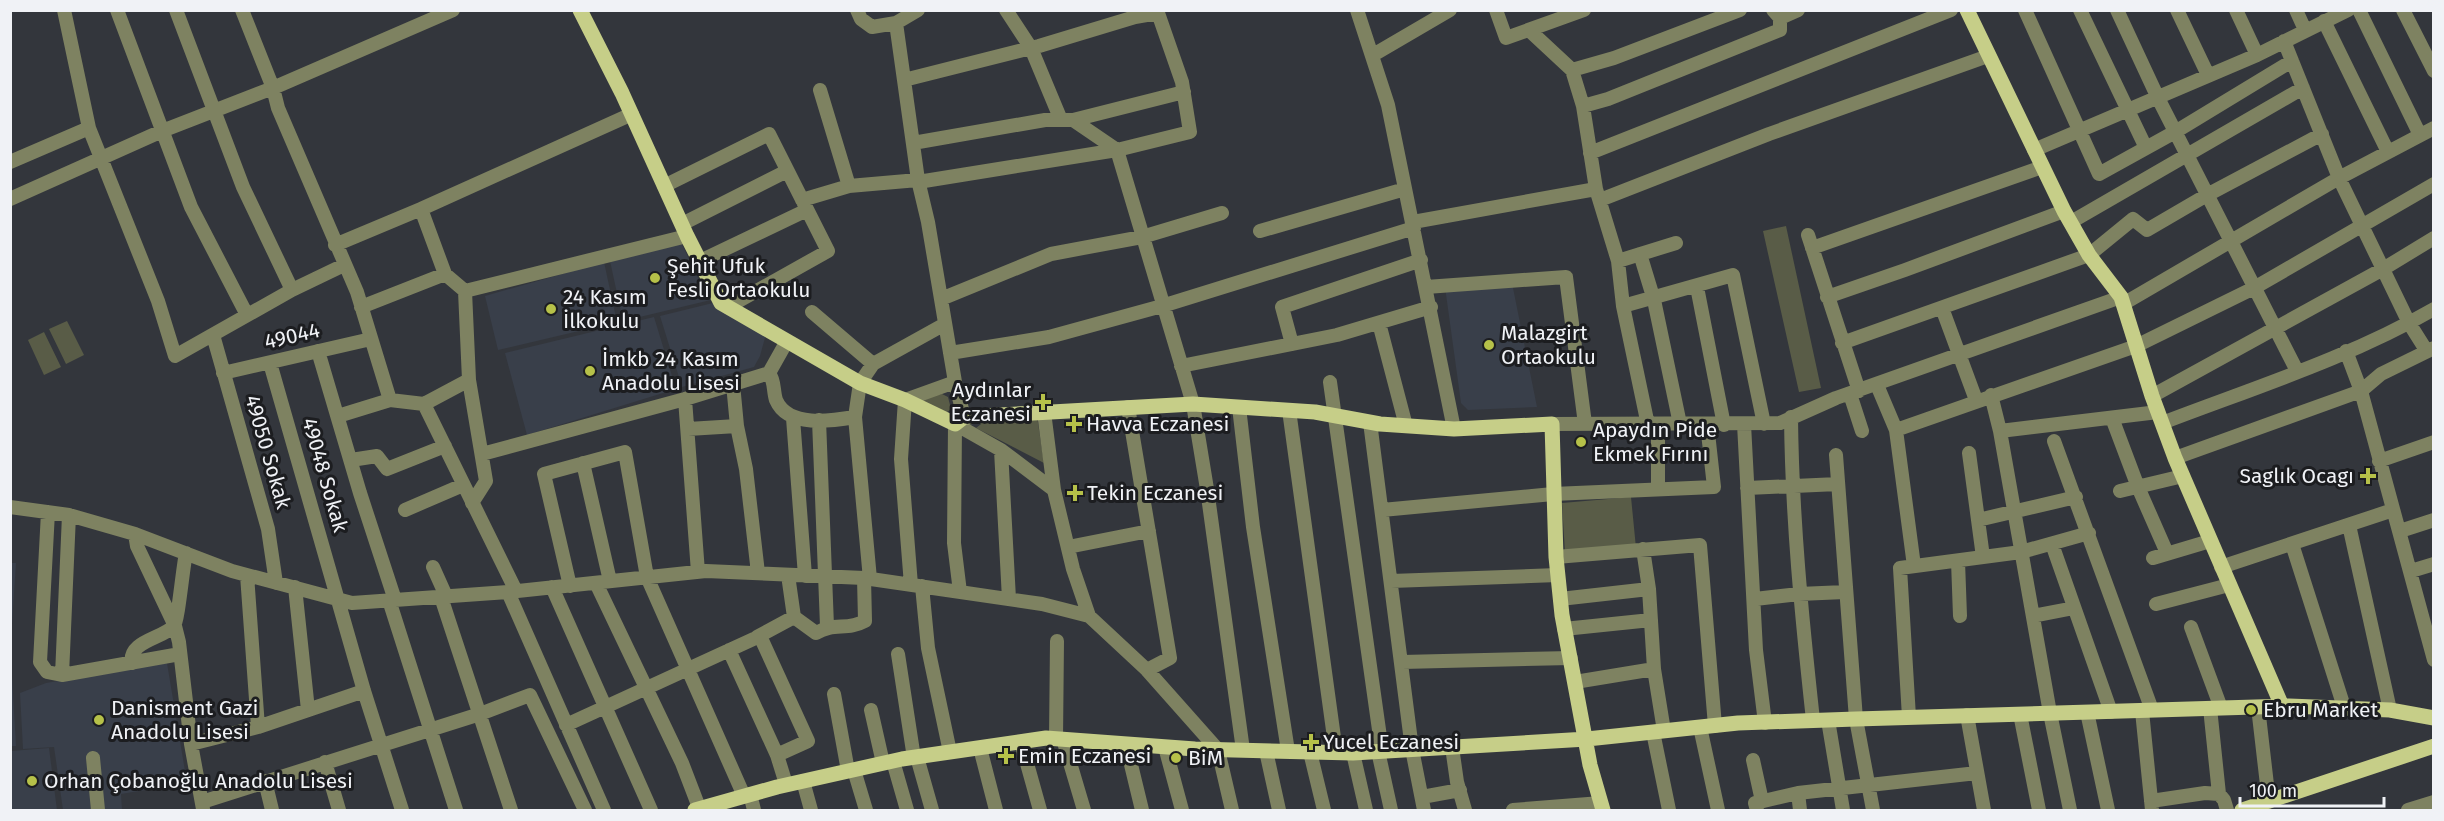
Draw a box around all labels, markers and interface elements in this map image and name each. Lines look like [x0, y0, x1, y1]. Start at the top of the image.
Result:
place label: Şehit Ufuk Fesli Ortaokulu [667, 253, 810, 303]
marker: Şehit Ufuk Fesli Ortaokulu [648, 271, 662, 285]
place label: 24 Kasım İlkokulu [563, 284, 647, 334]
marker: 24 Kasım İlkokulu [544, 302, 558, 316]
street label: 49044 [262, 317, 322, 355]
place label: Malazgirt Ortaokulu [1501, 320, 1596, 370]
marker: Malazgirt Ortaokulu [1482, 338, 1496, 352]
place label: İmkb 24 Kasım Anadolu Lisesi [602, 346, 740, 396]
marker: İmkb 24 Kasım Anadolu Lisesi [583, 364, 597, 378]
place label: Aydınlar Eczanesi [950, 377, 1031, 427]
street label: 49050 Sokak [239, 392, 297, 512]
marker: Aydınlar Eczanesi [1036, 395, 1050, 409]
place label: Havva Eczanesi [1086, 411, 1229, 437]
street label: 49048 Sokak [296, 415, 354, 536]
marker: Havva Eczanesi [1067, 417, 1081, 431]
place label: Apaydın Pide Ekmek Fırını [1593, 417, 1717, 467]
marker: Apaydın Pide Ekmek Fırını [1574, 435, 1588, 449]
place label: Saglık Ocagı [2240, 463, 2354, 489]
marker: Saglık Ocagı [2359, 467, 2377, 485]
place label: Tekin Eczanesi [1087, 480, 1223, 506]
marker: Tekin Eczanesi [1068, 486, 1082, 500]
place label: Danisment Gazi Anadolu Lisesi [111, 695, 258, 745]
place label: Ebru Market [2263, 697, 2378, 723]
marker: Ebru Market [2244, 703, 2258, 717]
marker: Danisment Gazi Anadolu Lisesi [92, 713, 106, 727]
place label: Yucel Eczanesi [1323, 729, 1459, 755]
marker: Yucel Eczanesi [1304, 735, 1318, 749]
place label: Emin Eczanesi [1018, 743, 1151, 769]
place label: BiM [1188, 745, 1223, 771]
marker: Emin Eczanesi [999, 749, 1013, 763]
marker: BiM [1169, 751, 1183, 765]
place label: Orhan Çobanoğlu Anadolu Lisesi [44, 768, 353, 794]
scale bar [2240, 770, 2384, 808]
marker: Orhan Çobanoğlu Anadolu Lisesi [25, 774, 39, 788]
text: 100 m [2249, 780, 2297, 802]

